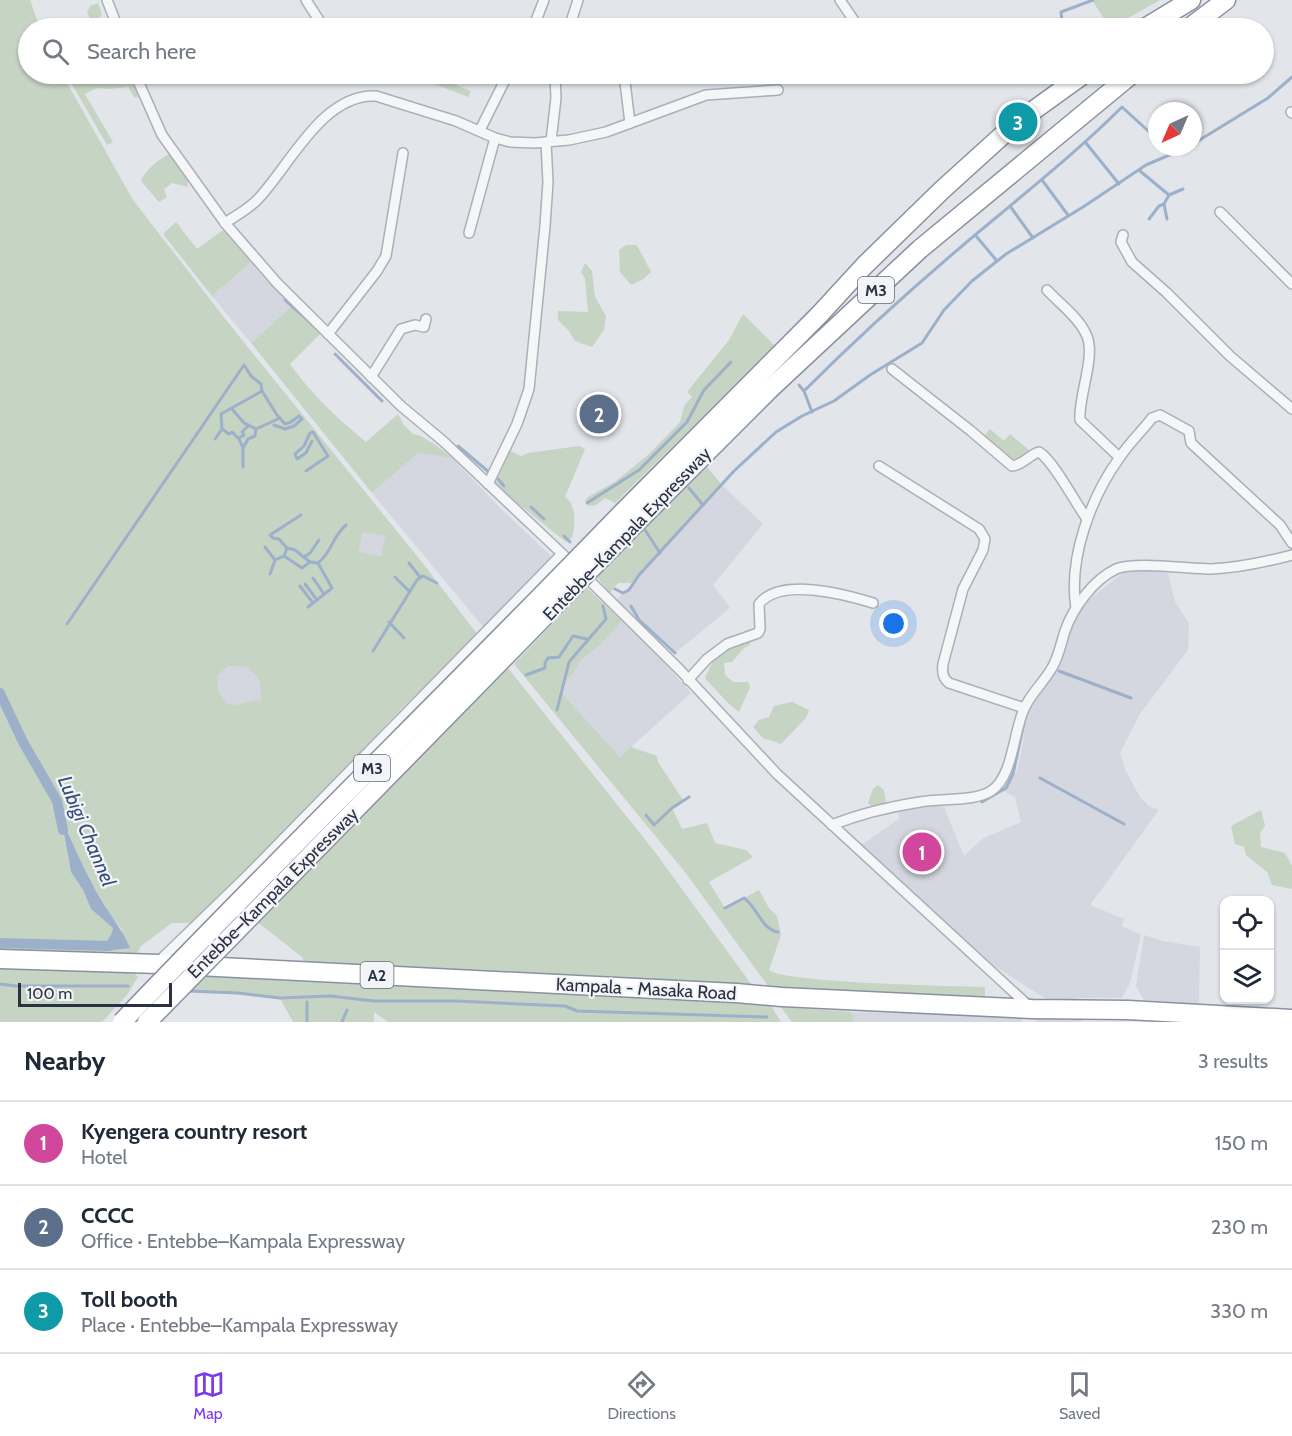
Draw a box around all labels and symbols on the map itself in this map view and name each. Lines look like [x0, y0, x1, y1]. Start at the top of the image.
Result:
pin: 3 [998, 100, 1038, 144]
north arrow [1148, 102, 1202, 156]
road number: M3 [858, 277, 894, 303]
pin: 2 [580, 392, 618, 436]
street label: Entebbe–Kampala Expressway [538, 443, 716, 625]
your location [879, 609, 908, 638]
road number: M3 [354, 755, 390, 781]
water label: Lubigi Channel [53, 772, 121, 890]
street label: Entebbe–Kampala Expressway [183, 803, 363, 983]
pin: 1 [902, 830, 942, 874]
road number: A2 [360, 962, 394, 988]
street label: Kampala - Masaka Road [555, 973, 737, 1005]
scale bar [18, 980, 172, 1008]

